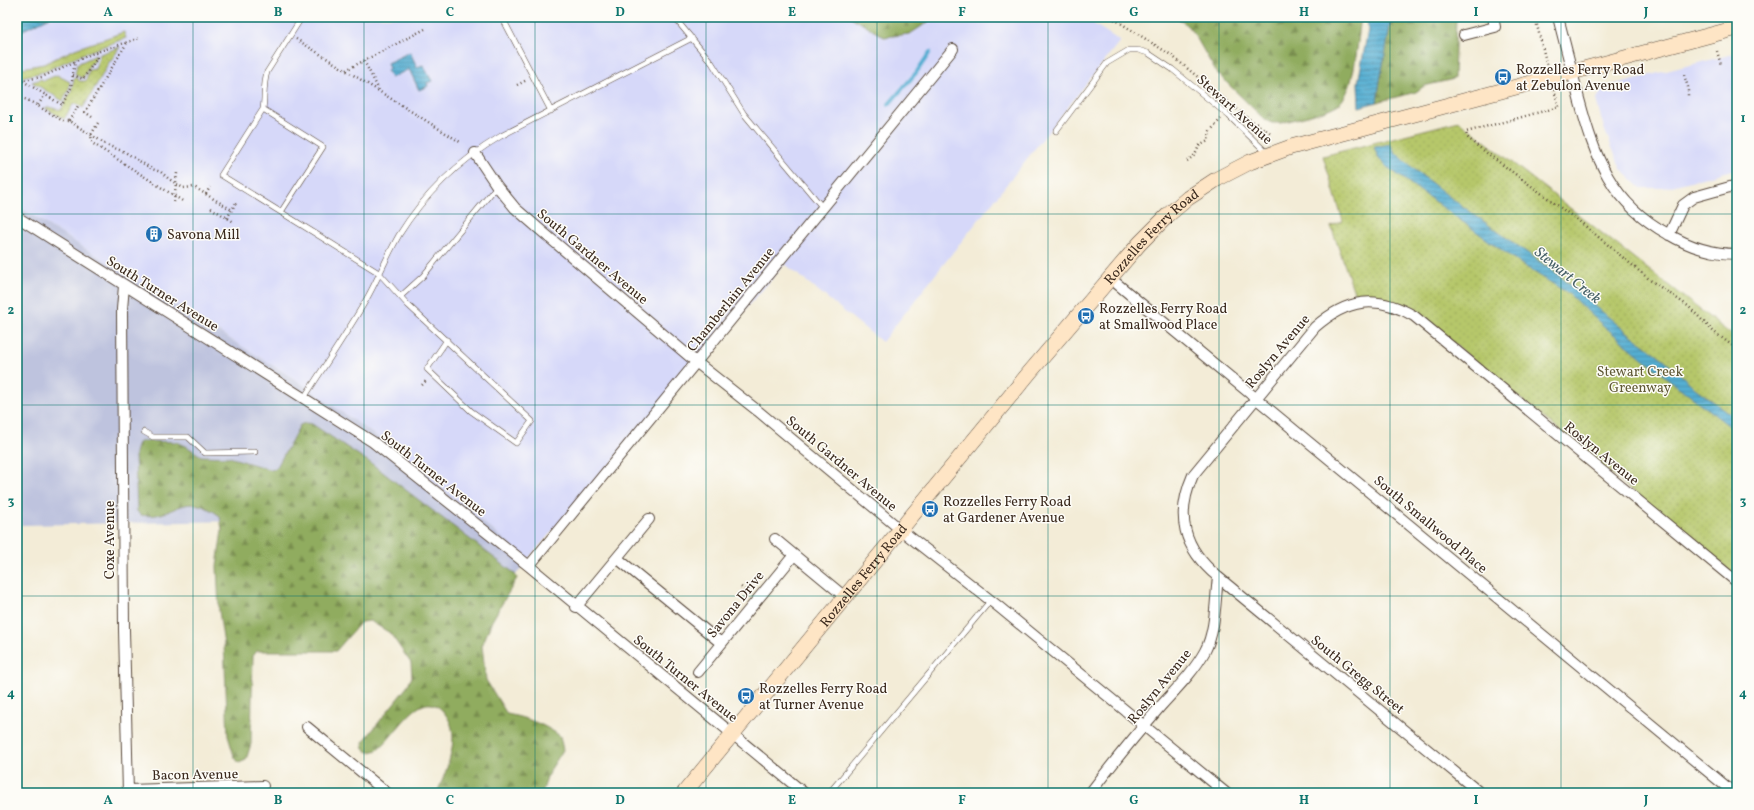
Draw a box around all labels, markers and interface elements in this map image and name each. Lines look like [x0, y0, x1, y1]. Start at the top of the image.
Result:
text: A [103, 4, 113, 22]
text: B [274, 4, 283, 22]
text: C [446, 4, 454, 22]
text: D [615, 4, 625, 22]
text: E [788, 4, 796, 22]
text: F [958, 4, 966, 22]
text: G [1129, 4, 1139, 22]
text: H [1299, 4, 1309, 22]
text: I [1474, 4, 1479, 22]
text: J [1643, 4, 1649, 22]
place label: Rozzelles Ferry Road at Zebulon Avenue [1516, 61, 1644, 96]
bus stop icon: Rozzelles Ferry Road at Zebulon Avenue [1493, 67, 1513, 87]
street label: Stewart Avenue [1192, 71, 1276, 150]
text: 1 [8, 110, 14, 128]
text: 1 [1740, 110, 1746, 128]
street label: Rozzelles Ferry Road [1100, 185, 1203, 289]
street label: South Gardner Avenue [532, 205, 652, 310]
building icon: Savona Mill [144, 224, 164, 244]
place label: Savona Mill [167, 226, 240, 245]
street label: Chamberlain Avenue [683, 243, 779, 356]
water label: Stewart Creek [1529, 243, 1605, 310]
street label: South Turner Avenue [102, 252, 222, 337]
place label: Rozzelles Ferry Road at Smallwood Place [1099, 300, 1227, 335]
text: 2 [8, 302, 15, 320]
text: 2 [1740, 302, 1747, 320]
bus stop icon: Rozzelles Ferry Road at Smallwood Place [1076, 306, 1096, 326]
street label: Roslyn Avenue [1241, 311, 1315, 393]
park label: Stewart Creek Greenway [1597, 363, 1684, 398]
street label: South Gardner Avenue [781, 412, 901, 517]
street label: Roslyn Avenue [1560, 418, 1643, 491]
street label: South Turner Avenue [376, 427, 490, 522]
street label: South Smallwood Place [1369, 472, 1491, 579]
text: 3 [8, 493, 15, 511]
place label: Rozzelles Ferry Road at Gardener Avenue [943, 493, 1071, 528]
text: 3 [1740, 493, 1747, 511]
bus stop icon: Rozzelles Ferry Road at Gardener Avenue [920, 499, 940, 519]
street label: Coxe Avenue [101, 500, 120, 579]
street label: Rozzelles Ferry Road [816, 520, 912, 632]
street label: Savona Drive [703, 567, 769, 643]
street label: South Turner Avenue [629, 631, 742, 727]
street label: South Gregg Street [1306, 631, 1408, 719]
street label: Roslyn Avenue [1124, 645, 1197, 728]
place label: Rozzelles Ferry Road at Turner Avenue [759, 680, 887, 715]
text: 4 [7, 685, 15, 703]
text: 4 [1739, 685, 1747, 703]
bus stop icon: Rozzelles Ferry Road at Turner Avenue [736, 686, 756, 706]
street label: Bacon Avenue [152, 765, 239, 786]
text: A [103, 792, 113, 810]
text: B [274, 792, 283, 810]
text: C [446, 792, 454, 810]
text: D [615, 792, 625, 810]
text: E [788, 792, 796, 810]
text: F [958, 792, 966, 810]
text: G [1129, 792, 1139, 810]
text: H [1299, 792, 1309, 810]
text: I [1474, 792, 1479, 810]
text: J [1643, 792, 1649, 810]

